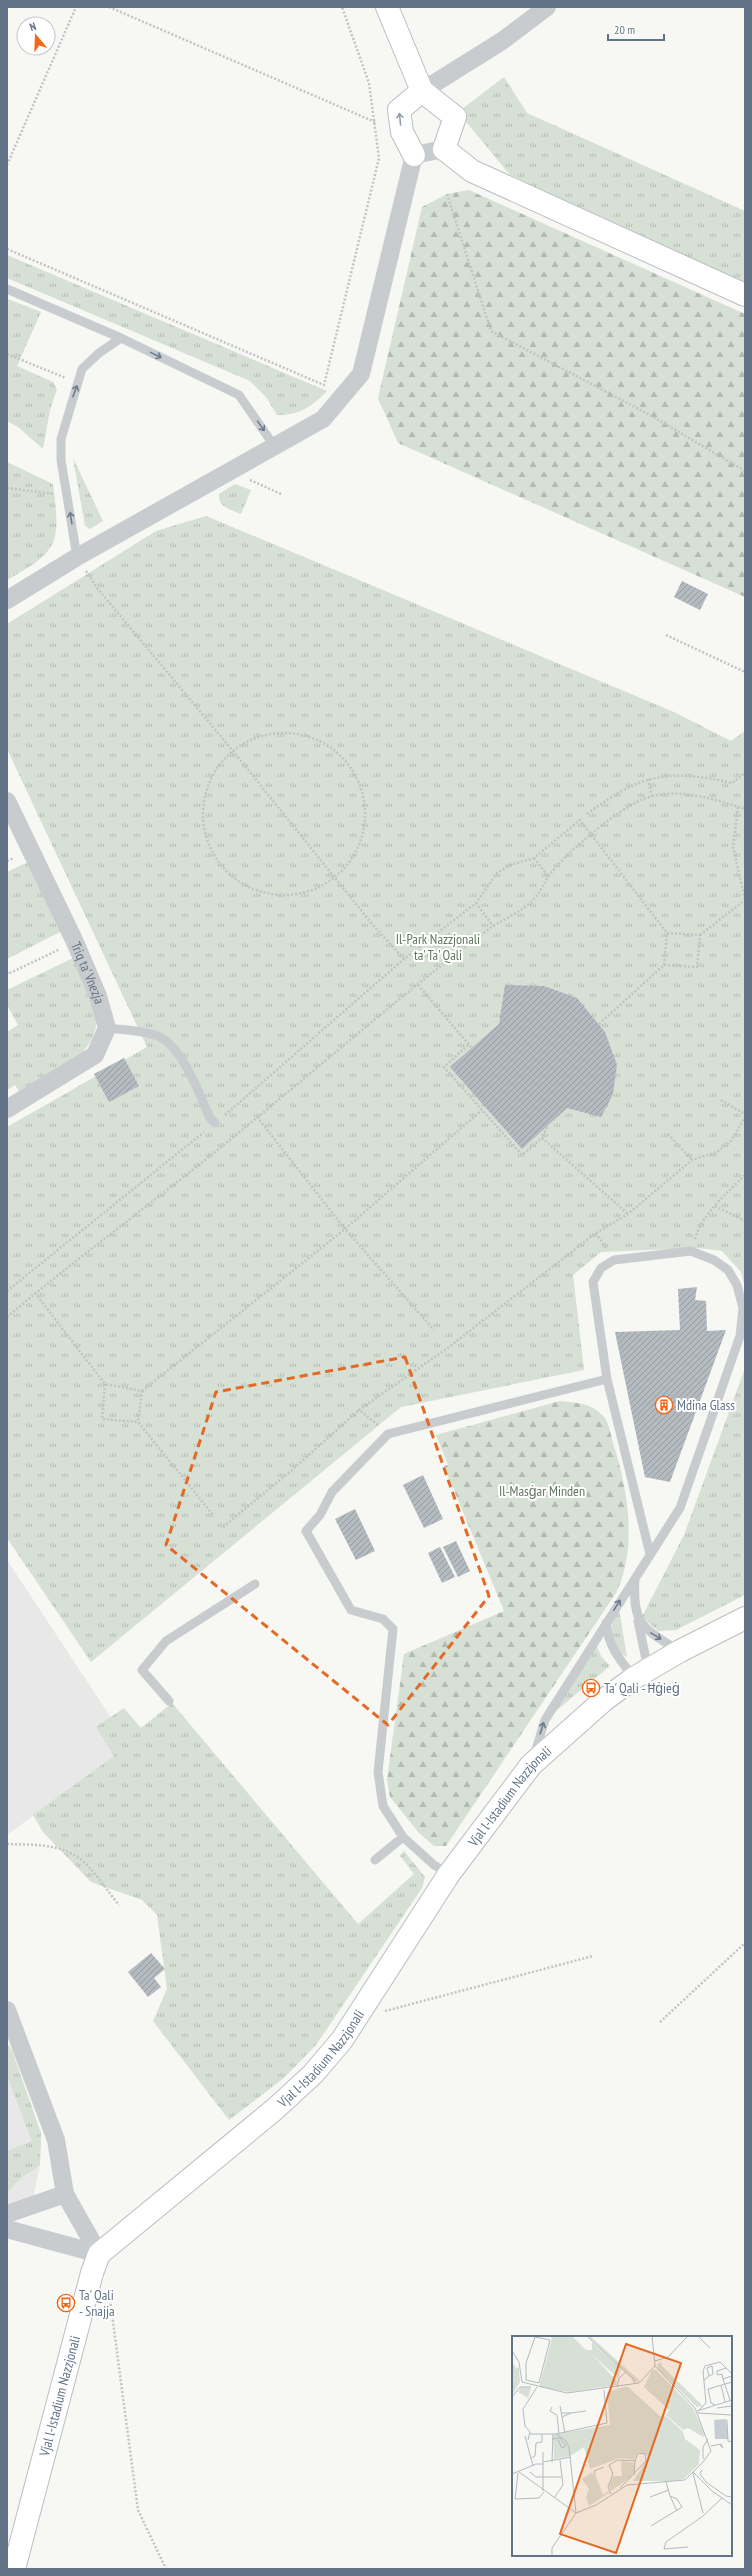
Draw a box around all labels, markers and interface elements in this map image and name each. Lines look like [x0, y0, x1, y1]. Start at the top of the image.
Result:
north arrow [16, 16, 56, 56]
scale bar [608, 16, 664, 42]
text: N [28, 19, 38, 34]
text: 20 m [614, 22, 635, 37]
one-way arrow [397, 113, 404, 126]
one-way arrow [150, 352, 162, 360]
one-way arrow [72, 386, 80, 398]
one-way arrow [257, 421, 265, 432]
one-way arrow [67, 512, 75, 525]
park label: Il-Park Nazzjonali ta' Ta' Qali [396, 930, 480, 964]
street label: Triq ta' Vnezja [67, 939, 109, 1006]
building icon: Mdina Glass [654, 1395, 674, 1415]
place label: Mdina Glass [677, 1396, 735, 1414]
park label: Il-Masġar Minden [499, 1482, 585, 1500]
one-way arrow [614, 1599, 622, 1611]
one-way arrow [650, 1633, 662, 1641]
bus stop icon: Ta' Qali - Ħġieġ [581, 1678, 601, 1698]
place label: Ta' Qali - Ħġieġ [604, 1679, 680, 1697]
one-way arrow [539, 1722, 547, 1734]
street label: Vjal l-Istadium Nazzjonali [463, 1742, 555, 1851]
street label: Vjal l-Istadium Nazzjonali [273, 2006, 368, 2112]
place label: Ta' Qali - Snajja [79, 2286, 115, 2320]
bus stop icon: Ta' Qali - Snajja [56, 2293, 76, 2313]
street label: Vjal l-Istadium Nazzjonali [35, 2334, 84, 2459]
inset map [512, 2336, 732, 2556]

